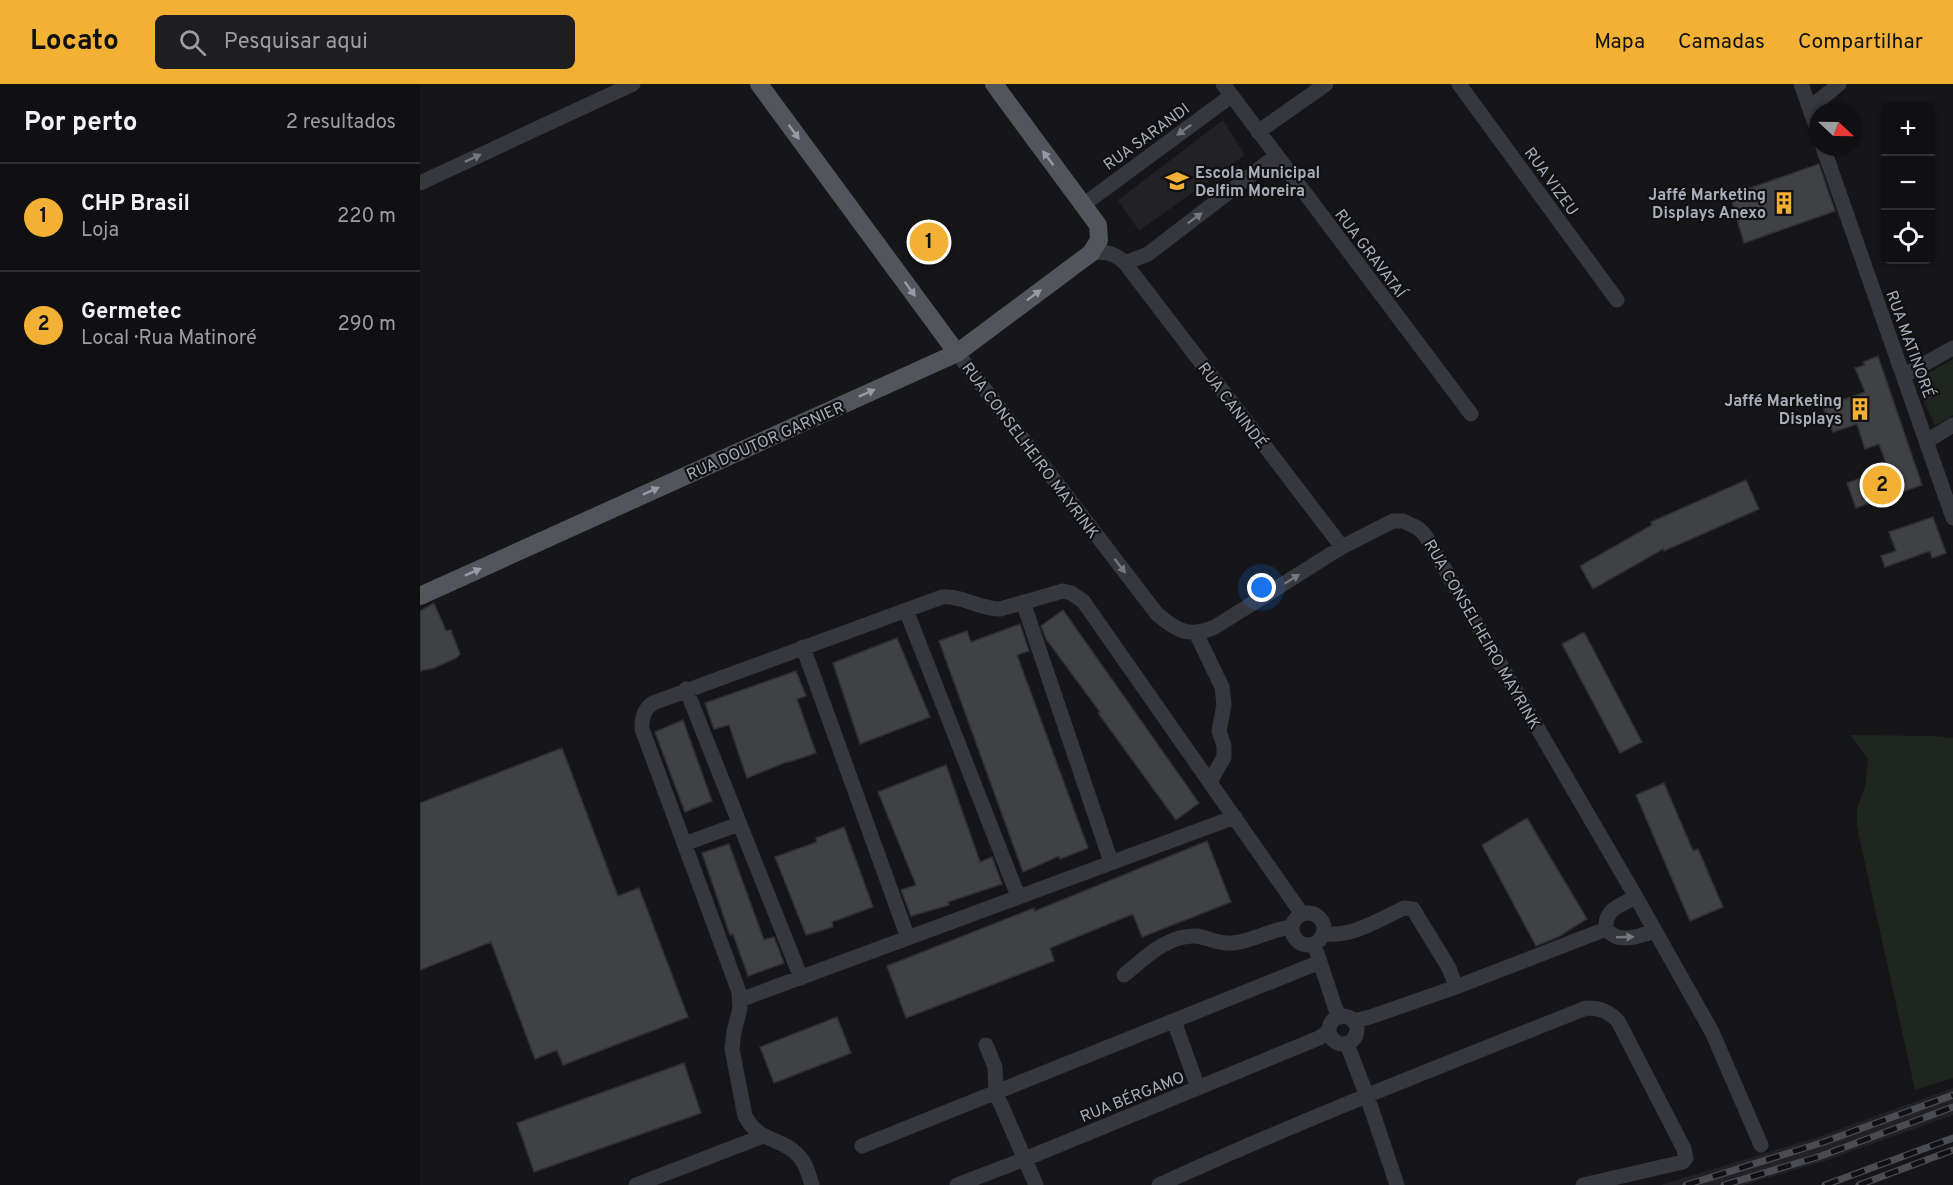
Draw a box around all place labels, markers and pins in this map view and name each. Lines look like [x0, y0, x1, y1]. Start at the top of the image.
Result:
place label: Escola Municipal Delfim Moreira [1195, 164, 1320, 202]
school or university icon: Escola Municipal Delfim Moreira [1164, 168, 1190, 194]
place label: Jaffé Marketing Displays Anexo [1648, 186, 1766, 224]
building icon: Jaffé Marketing Displays Anexo [1771, 190, 1797, 216]
pin: 1 [910, 220, 948, 264]
place label: Jaffé Marketing Displays [1724, 392, 1842, 430]
building icon: Jaffé Marketing Displays [1847, 396, 1873, 422]
pin: 2 [1862, 462, 1902, 508]

